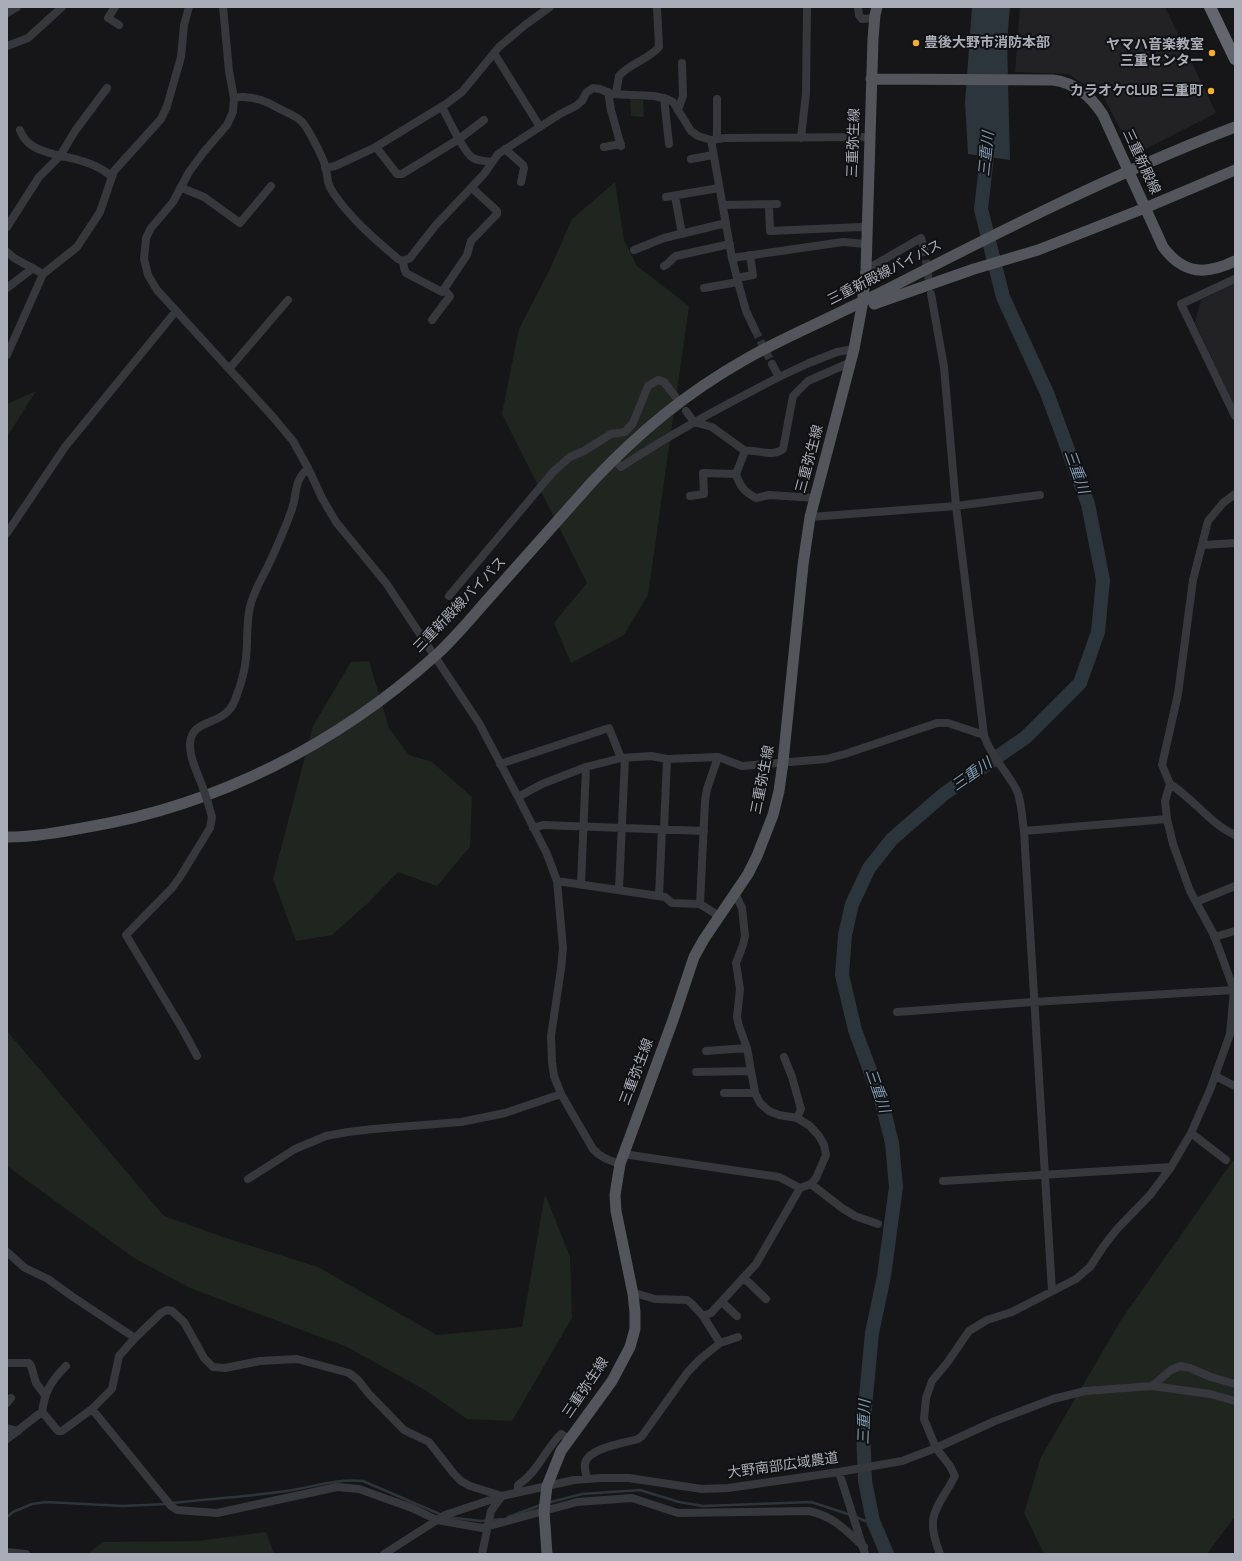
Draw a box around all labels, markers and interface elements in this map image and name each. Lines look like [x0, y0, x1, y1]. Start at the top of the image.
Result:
place label: 豊後大野市消防本部 [924, 35, 1050, 51]
place label: ヤマハ音楽教室 三重センター [1106, 37, 1204, 70]
marker: 豊後大野市消防本部 [911, 38, 921, 48]
marker: ヤマハ音楽教室 三重センター [1207, 48, 1217, 58]
place label: カラオケCLUB 三重町 [1070, 83, 1203, 99]
marker: カラオケCLUB 三重町 [1206, 86, 1216, 96]
street label: 三重弥生線 [844, 108, 864, 178]
street label: 三重新殿線 [1119, 127, 1163, 197]
water label: 三重川 [976, 131, 998, 177]
street label: 三重新殿線バイパス [825, 237, 945, 309]
street label: 三重弥生線 [793, 423, 827, 495]
water label: 三重川 [1060, 448, 1092, 496]
street label: 三重新殿線バイパス [410, 554, 510, 656]
street label: 三重弥生線 [748, 744, 778, 816]
water label: 三重川 [948, 755, 996, 795]
street label: 三重弥生線 [617, 1036, 657, 1108]
water label: 三重川 [861, 1067, 893, 1115]
street label: 三重弥生線 [559, 1354, 613, 1422]
water label: 三重川 [855, 1399, 875, 1445]
street label: 大野南部広域農道 [726, 1450, 840, 1482]

